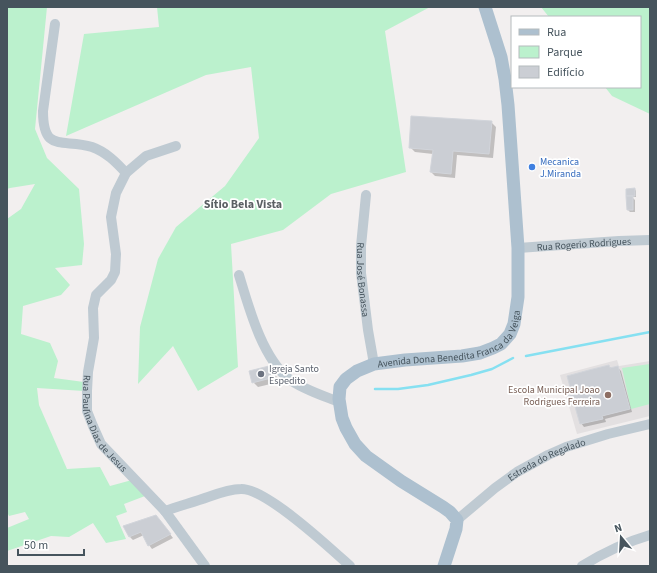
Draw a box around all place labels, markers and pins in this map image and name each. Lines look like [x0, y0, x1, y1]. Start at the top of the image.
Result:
place label: Mecanica J.Miranda [540, 155, 581, 181]
marker: Mecanica J.Miranda [527, 162, 537, 172]
place label: Igreja Santo Espedito [269, 362, 319, 388]
marker: Igreja Santo Espedito [256, 369, 266, 379]
place label: Escola Municipal Joao Rodrigues Ferreira [508, 383, 600, 409]
marker: Escola Municipal Joao Rodrigues Ferreira [603, 390, 613, 400]

